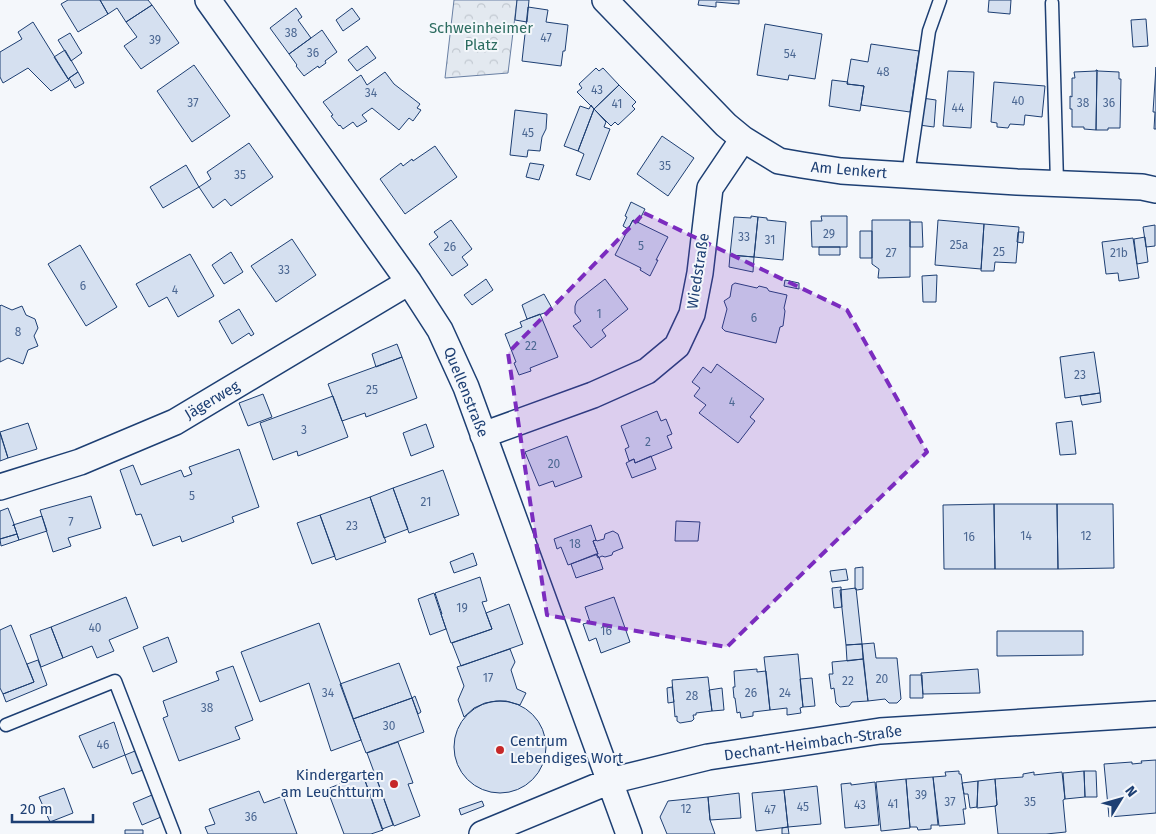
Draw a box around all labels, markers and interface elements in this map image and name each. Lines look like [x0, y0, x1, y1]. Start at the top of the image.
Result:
park label: Schweinheimer Platz [429, 19, 533, 54]
house number: 38 [285, 26, 298, 40]
house number: 47 [540, 31, 552, 45]
house number: 39 [149, 33, 161, 47]
house number: 36 [307, 46, 319, 60]
house number: 54 [784, 47, 797, 61]
house number: 48 [877, 65, 890, 79]
house number: 43 [591, 83, 603, 97]
house number: 34 [365, 86, 378, 100]
house number: 40 [1011, 94, 1025, 108]
house number: 37 [187, 96, 199, 110]
house number: 38 [1077, 96, 1090, 110]
house number: 36 [1103, 96, 1115, 110]
house number: 41 [612, 97, 622, 111]
house number: 44 [952, 101, 965, 115]
house number: 45 [522, 126, 534, 140]
street label: Am Lenkert [810, 158, 888, 182]
house number: 35 [659, 159, 671, 173]
house number: 35 [234, 168, 246, 182]
house number: 29 [823, 227, 835, 241]
house number: 33 [738, 230, 750, 244]
street label: Wiedstraße [683, 232, 713, 310]
house number: 31 [765, 233, 775, 247]
house number: 25a [950, 238, 968, 252]
house number: 5 [638, 239, 644, 253]
house number: 26 [444, 240, 456, 254]
house number: 25 [993, 245, 1005, 259]
house number: 27 [885, 246, 897, 260]
house number: 21b [1110, 246, 1128, 260]
house number: 33 [278, 263, 290, 277]
house number: 6 [80, 279, 86, 293]
house number: 4 [172, 283, 179, 297]
house number: 1 [596, 307, 602, 321]
house number: 6 [751, 311, 757, 325]
house number: 8 [15, 325, 22, 339]
house number: 22 [525, 339, 537, 353]
street label: Quellenstraße [440, 344, 492, 440]
house number: 23 [1074, 368, 1086, 382]
street label: Jägerweg [181, 377, 243, 423]
house number: 25 [366, 383, 378, 397]
house number: 4 [729, 395, 736, 409]
house number: 3 [301, 423, 307, 437]
house number: 2 [645, 435, 651, 449]
house number: 20 [548, 457, 561, 471]
house number: 5 [189, 489, 195, 503]
house number: 21 [421, 495, 431, 509]
house number: 7 [68, 515, 74, 529]
house number: 23 [346, 519, 358, 533]
house number: 14 [1020, 529, 1032, 543]
house number: 12 [1080, 529, 1092, 543]
house number: 16 [963, 530, 975, 544]
house number: 18 [569, 537, 581, 551]
house number: 19 [456, 601, 468, 615]
house number: 40 [88, 621, 102, 635]
house number: 16 [600, 624, 612, 638]
house number: 17 [483, 671, 493, 685]
house number: 20 [876, 672, 889, 686]
house number: 22 [842, 674, 854, 688]
house number: 34 [322, 686, 335, 700]
house number: 26 [745, 686, 757, 700]
house number: 24 [779, 686, 792, 700]
house number: 28 [686, 689, 699, 703]
house number: 38 [201, 701, 214, 715]
house number: 30 [383, 719, 396, 733]
street label: Dechant-Heimbach-Straße [723, 722, 903, 764]
place label: Centrum Lebendiges Wort [510, 732, 624, 767]
house number: 46 [97, 738, 109, 752]
marker: Centrum Lebendiges Wort [494, 744, 506, 756]
place label: Kindergarten am Leuchtturm [281, 766, 384, 801]
north arrow [1096, 774, 1146, 824]
marker: Kindergarten am Leuchtturm [388, 778, 400, 790]
text: N [1121, 783, 1141, 800]
house number: 39 [915, 788, 927, 802]
scale bar [12, 792, 94, 824]
house number: 37 [944, 795, 956, 809]
house number: 35 [1024, 795, 1036, 809]
house number: 41 [888, 797, 898, 811]
house number: 43 [854, 798, 866, 812]
text: 20 m [20, 800, 53, 818]
house number: 45 [797, 800, 809, 814]
house number: 12 [680, 802, 692, 816]
house number: 47 [764, 803, 776, 817]
house number: 36 [245, 810, 257, 824]

